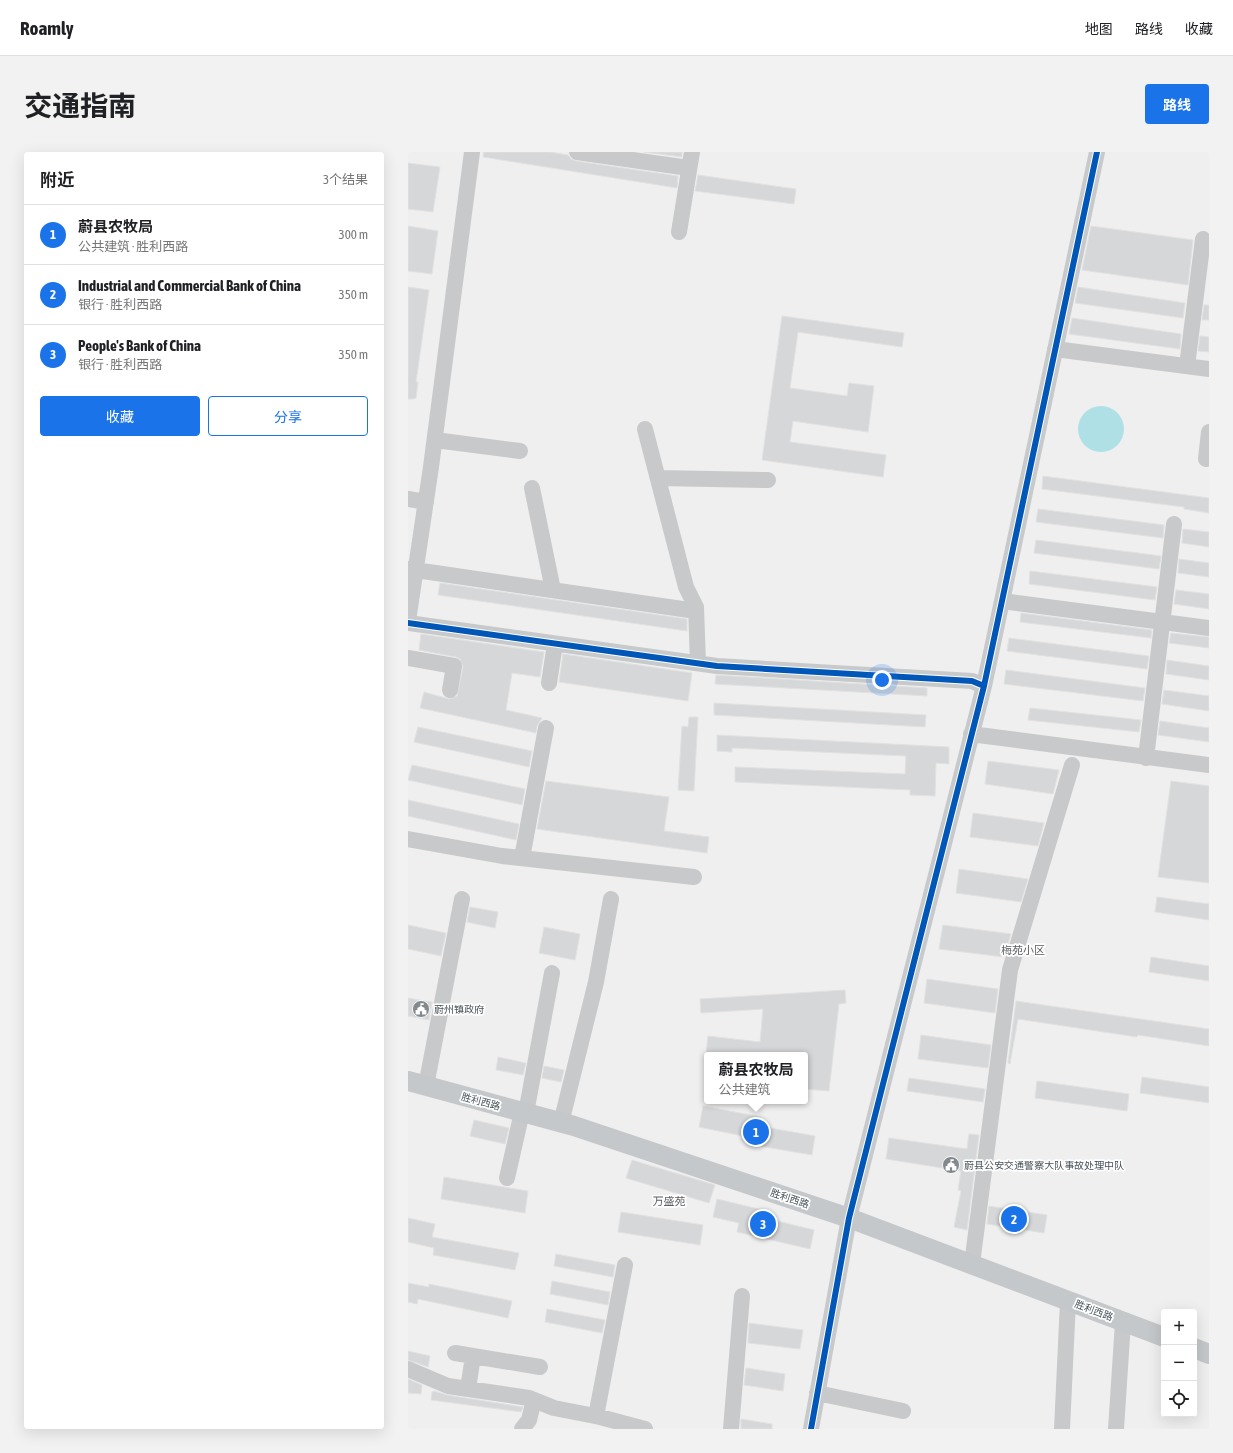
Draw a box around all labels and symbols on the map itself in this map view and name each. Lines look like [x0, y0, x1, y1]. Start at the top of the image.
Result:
your location [872, 670, 892, 690]
district label: 梅苑小区 [1001, 944, 1045, 956]
public building icon: 蔚州镇政府 [411, 999, 431, 1019]
place label: 蔚州镇政府 [434, 1004, 484, 1015]
street label: 胜利西路 [460, 1091, 502, 1112]
pin: 1 [743, 1117, 769, 1147]
public building icon: 蔚县公安交通警察大队事故处理中队 [941, 1155, 961, 1175]
place label: 蔚县公安交通警察大队事故处理中队 [964, 1160, 1124, 1171]
street label: 胜利西路 [769, 1187, 811, 1210]
district label: 万盛苑 [653, 1195, 686, 1207]
pin: 2 [1001, 1204, 1027, 1234]
pin: 3 [750, 1209, 776, 1239]
street label: 胜利西路 [1073, 1298, 1114, 1323]

